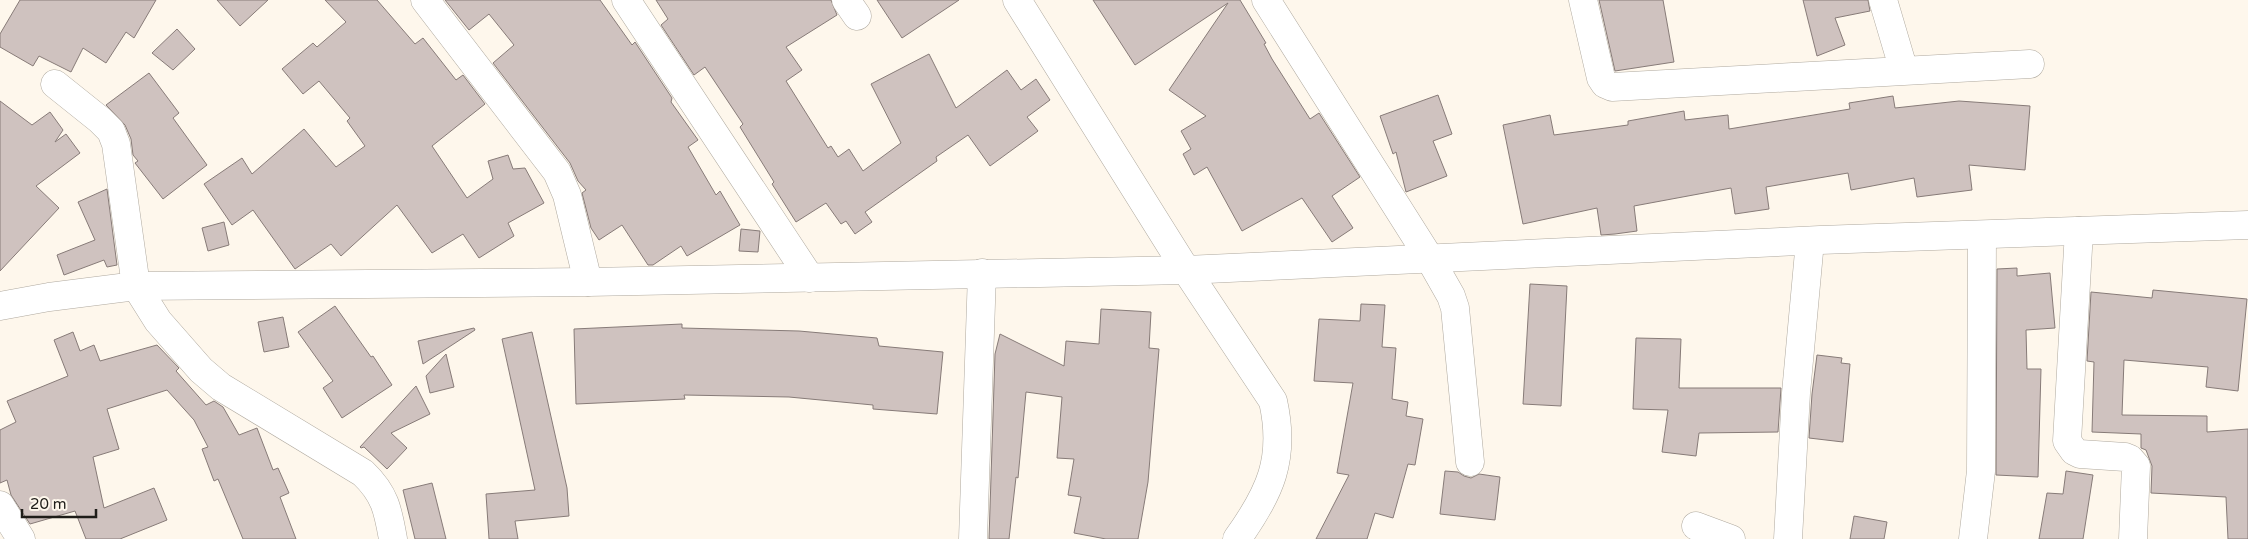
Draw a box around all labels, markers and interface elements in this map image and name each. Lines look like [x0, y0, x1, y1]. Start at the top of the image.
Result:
scale bar [22, 486, 96, 518]
text: 20 m [30, 495, 67, 513]

